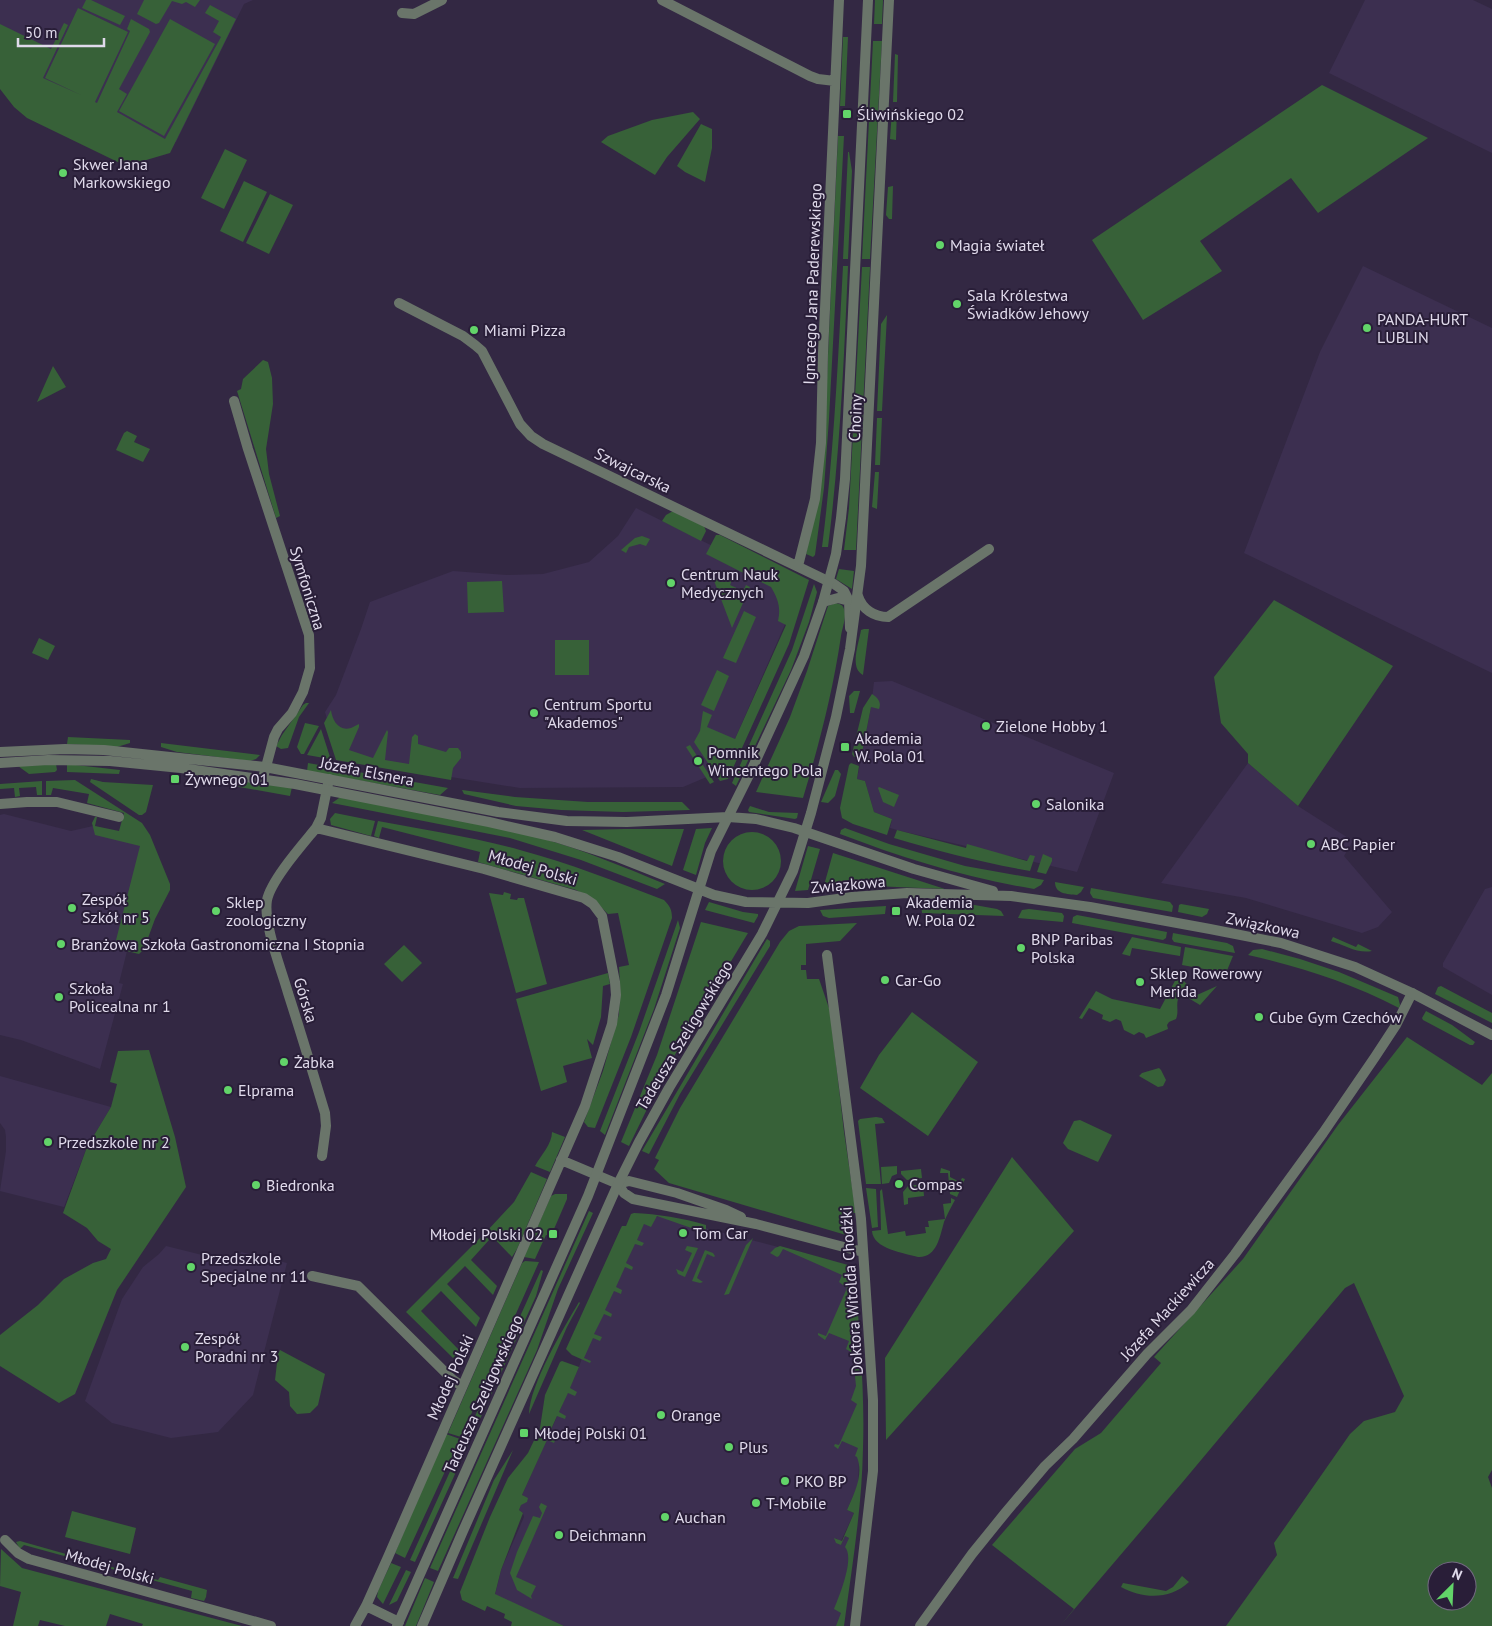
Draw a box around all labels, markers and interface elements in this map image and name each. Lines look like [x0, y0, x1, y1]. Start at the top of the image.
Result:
scale bar [18, 15, 104, 47]
text: 50 m [25, 23, 58, 42]
place label: Śliwińskiego 02 [857, 104, 965, 124]
marker: Śliwińskiego 02 [841, 108, 853, 120]
place label: Skwer Jana Markowskiego [73, 154, 170, 192]
marker: Skwer Jana Markowskiego [57, 167, 69, 179]
street label: Ignacego Jana Paderewskiego [798, 183, 826, 385]
place label: Magia świateł [950, 235, 1045, 255]
marker: Magia świateł [934, 239, 946, 251]
place label: Sala Królestwa Świadków Jehowy [967, 285, 1089, 323]
marker: Sala Królestwa Świadków Jehowy [951, 298, 963, 310]
place label: PANDA-HURT LUBLIN [1377, 309, 1468, 347]
place label: Miami Pizza [484, 320, 566, 340]
marker: PANDA-HURT LUBLIN [1361, 322, 1373, 334]
marker: Miami Pizza [468, 324, 480, 336]
street label: Choiny [844, 393, 866, 442]
street label: Szwajcarska [592, 443, 674, 497]
street label: Symfoniczna [286, 544, 330, 632]
place label: Centrum Nauk Medycznych [681, 564, 779, 602]
marker: Centrum Nauk Medycznych [665, 577, 677, 589]
place label: Centrum Sportu "Akademos" [544, 694, 652, 732]
marker: Centrum Sportu "Akademos" [528, 707, 540, 719]
place label: Zielone Hobby 1 [996, 716, 1108, 736]
marker: Zielone Hobby 1 [980, 720, 992, 732]
place label: Akademia W. Pola 01 [855, 728, 925, 766]
marker: Akademia W. Pola 01 [839, 741, 851, 753]
place label: Pomnik Wincentego Pola [708, 742, 822, 780]
street label: Józefa Elsnera [317, 752, 416, 790]
marker: Pomnik Wincentego Pola [692, 755, 704, 767]
place label: Żywnego 01 [185, 769, 268, 789]
marker: Żywnego 01 [169, 773, 181, 785]
place label: Salonika [1046, 794, 1104, 814]
marker: Salonika [1030, 798, 1042, 810]
place label: ABC Papier [1321, 834, 1396, 854]
marker: ABC Papier [1305, 838, 1317, 850]
street label: Młodej Polski [486, 845, 580, 889]
street label: Związkowa [810, 871, 886, 897]
place label: Zespół Szkół nr 5 [82, 889, 150, 927]
place label: Sklep zoologiczny [226, 892, 307, 930]
place label: Akademia W. Pola 02 [906, 892, 976, 930]
marker: Zespół Szkół nr 5 [66, 902, 78, 914]
marker: Sklep zoologiczny [210, 905, 222, 917]
marker: Akademia W. Pola 02 [890, 905, 902, 917]
street label: Związkowa [1224, 907, 1302, 943]
place label: BNP Paribas Polska [1031, 929, 1113, 967]
place label: Branżowa Szkoła Gastronomiczna I Stopnia [71, 934, 365, 954]
marker: Branżowa Szkoła Gastronomiczna I Stopnia [55, 938, 67, 950]
marker: BNP Paribas Polska [1015, 942, 1027, 954]
street label: Tadeusza Szeligowskiego [631, 956, 737, 1114]
place label: Sklep Rowerowy Merida [1150, 963, 1262, 1001]
place label: Car-Go [895, 970, 941, 990]
marker: Car-Go [879, 974, 891, 986]
street label: Górska [290, 975, 322, 1025]
marker: Sklep Rowerowy Merida [1134, 976, 1146, 988]
place label: Szkoła Policealna nr 1 [69, 978, 171, 1016]
marker: Szkoła Policealna nr 1 [53, 991, 65, 1003]
place label: Cube Gym Czechów [1269, 1007, 1402, 1027]
marker: Cube Gym Czechów [1253, 1011, 1265, 1023]
place label: Żabka [294, 1052, 335, 1072]
marker: Żabka [278, 1056, 290, 1068]
place label: Elprama [238, 1080, 294, 1100]
marker: Elprama [222, 1084, 234, 1096]
place label: Przedszkole nr 2 [58, 1132, 170, 1152]
marker: Przedszkole nr 2 [42, 1136, 54, 1148]
place label: Compas [909, 1174, 963, 1194]
place label: Biedronka [266, 1175, 335, 1195]
marker: Compas [893, 1178, 905, 1190]
marker: Biedronka [250, 1179, 262, 1191]
street label: Doktora Witolda Chodźki [835, 1206, 867, 1376]
place label: Tom Car [693, 1223, 748, 1243]
place label: Młodej Polski 02 [430, 1224, 543, 1244]
marker: Tom Car [677, 1227, 689, 1239]
marker: Młodej Polski 02 [547, 1228, 559, 1240]
place label: Przedszkole Specjalne nr 11 [201, 1248, 307, 1286]
street label: Józefa Mackiewicza [1115, 1254, 1218, 1365]
marker: Przedszkole Specjalne nr 11 [185, 1261, 197, 1273]
street label: Tadeusza Szeligowskiego [439, 1312, 527, 1476]
place label: Zespół Poradni nr 3 [195, 1328, 278, 1366]
street label: Młodej Polski [422, 1331, 478, 1423]
marker: Zespół Poradni nr 3 [179, 1341, 191, 1353]
place label: Orange [671, 1405, 721, 1425]
marker: Orange [655, 1409, 667, 1421]
place label: Młodej Polski 01 [534, 1423, 647, 1443]
marker: Młodej Polski 01 [518, 1427, 530, 1439]
place label: Plus [739, 1437, 768, 1457]
marker: Plus [723, 1441, 735, 1453]
place label: PKO BP [795, 1471, 846, 1491]
marker: PKO BP [779, 1475, 791, 1487]
place label: T-Mobile [766, 1493, 826, 1513]
marker: T-Mobile [750, 1497, 762, 1509]
place label: Auchan [675, 1507, 726, 1527]
marker: Auchan [659, 1511, 671, 1523]
place label: Deichmann [569, 1525, 646, 1545]
marker: Deichmann [553, 1529, 565, 1541]
street label: Młodej Polski [63, 1544, 157, 1588]
north arrow [1427, 1561, 1477, 1611]
text: N [1449, 1564, 1465, 1584]

